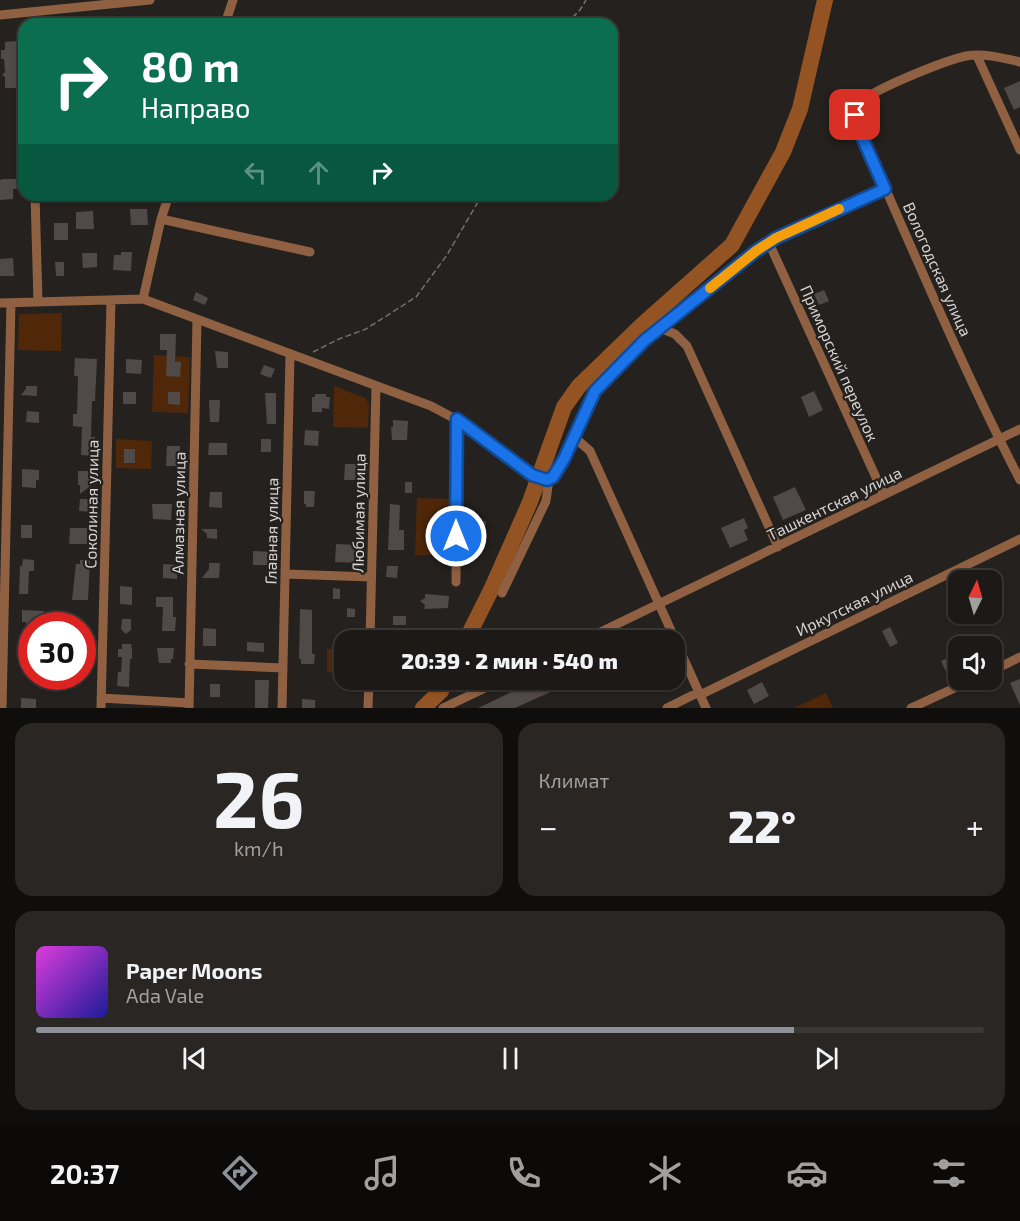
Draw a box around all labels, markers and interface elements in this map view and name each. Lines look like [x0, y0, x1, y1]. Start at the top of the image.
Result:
text: 80 m [141, 40, 240, 90]
icon: right [42, 42, 120, 120]
pin [829, 89, 880, 140]
text: Направо [141, 91, 250, 123]
icon: arrive [838, 98, 871, 131]
icon: left [239, 156, 272, 189]
icon: ahead [302, 156, 335, 189]
icon: right [365, 156, 398, 189]
street label: Вологодская улица [899, 199, 976, 339]
street label: Приморский переулок [796, 282, 883, 445]
street label: Соколиная улица [80, 439, 103, 569]
street label: Алмазная улица [167, 451, 190, 575]
street label: Любимая улица [347, 453, 370, 573]
street label: Ташкентская улица [764, 462, 905, 545]
street label: Главная улица [261, 477, 282, 585]
position arrow [424, 504, 488, 568]
street label: Иркутская улица [793, 567, 916, 640]
north arrow [948, 570, 1002, 624]
map controls [948, 570, 1002, 690]
speed limit sign: 30 [18, 612, 96, 690]
button: sound [948, 636, 1002, 690]
text: 20:39 · 2 мин · 540 m [401, 647, 618, 673]
text: 26 [213, 750, 304, 844]
text: Климат [539, 768, 609, 792]
text: 22° [728, 798, 796, 852]
text: − [539, 806, 558, 846]
text: + [966, 806, 984, 846]
text: km/h [234, 836, 284, 860]
text: Paper Moons [126, 957, 262, 983]
text: Ada Vale [126, 983, 204, 1007]
icon: previous [178, 1042, 211, 1075]
icon: pause [494, 1042, 527, 1075]
icon: next [810, 1042, 843, 1075]
icon: directions [219, 1152, 261, 1194]
icon: music [361, 1152, 403, 1194]
icon: phone [503, 1152, 545, 1194]
icon: climate [644, 1152, 686, 1194]
icon: car [786, 1152, 828, 1194]
icon: filters [928, 1152, 970, 1194]
text: 20:37 [50, 1157, 119, 1189]

